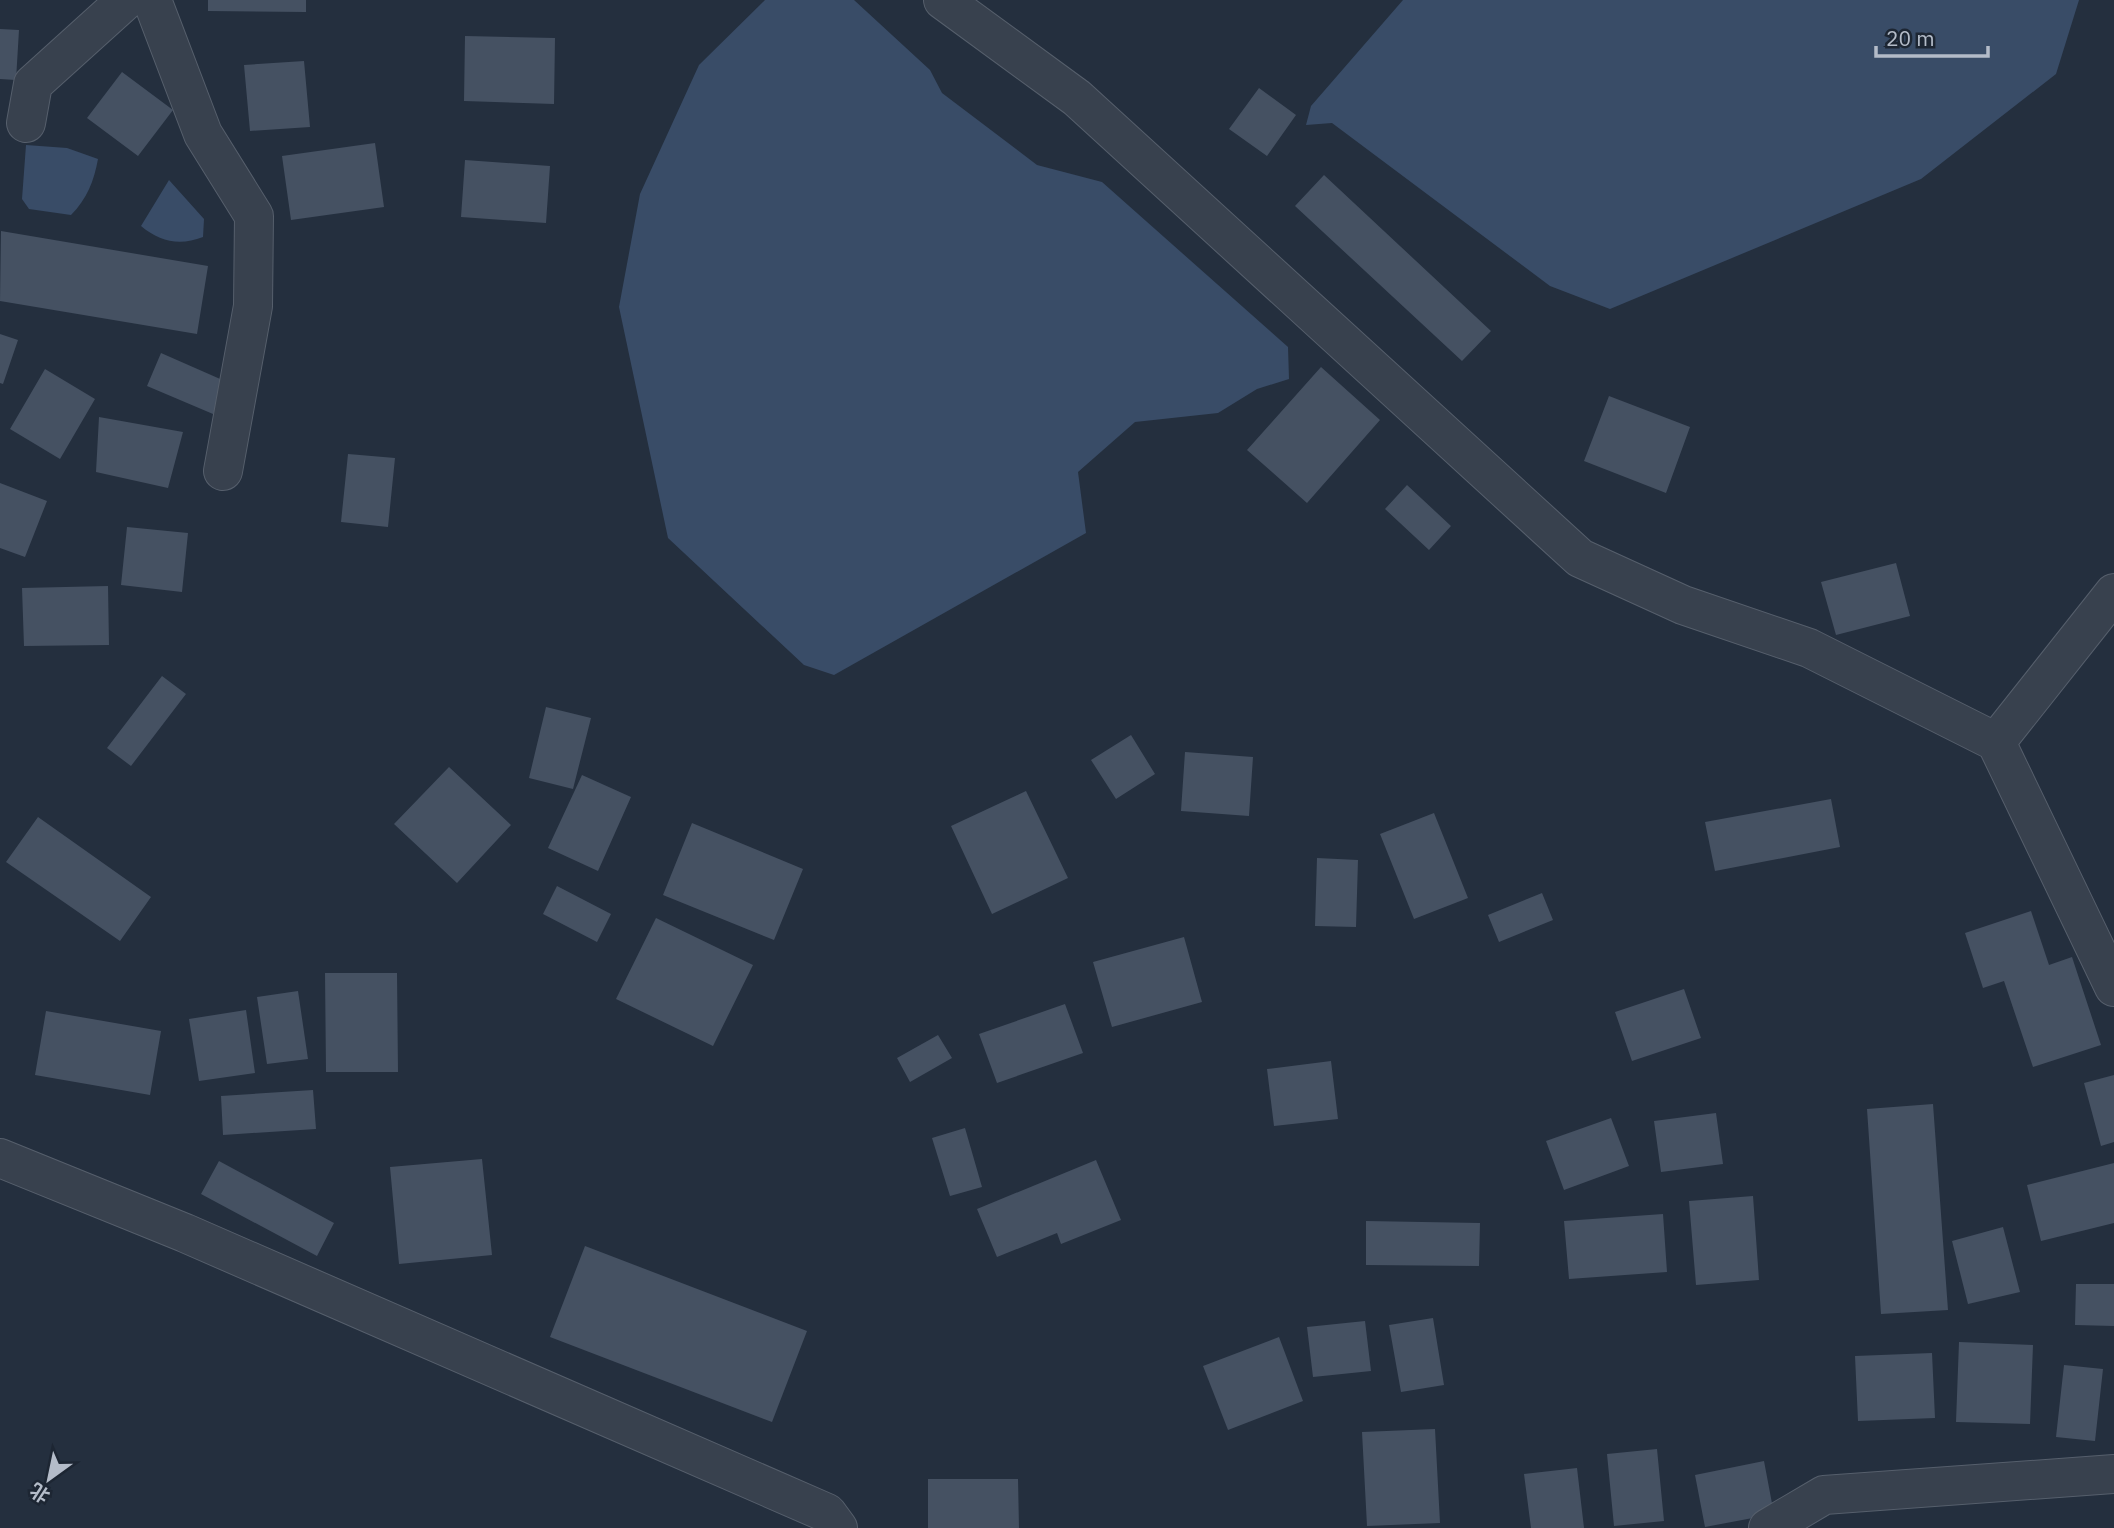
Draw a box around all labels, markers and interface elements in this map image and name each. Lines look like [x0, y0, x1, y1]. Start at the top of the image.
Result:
scale bar [1876, 14, 1988, 58]
text: 20 m [1886, 24, 1935, 52]
north arrow [14, 1444, 84, 1514]
text: 北 [25, 1478, 54, 1508]

